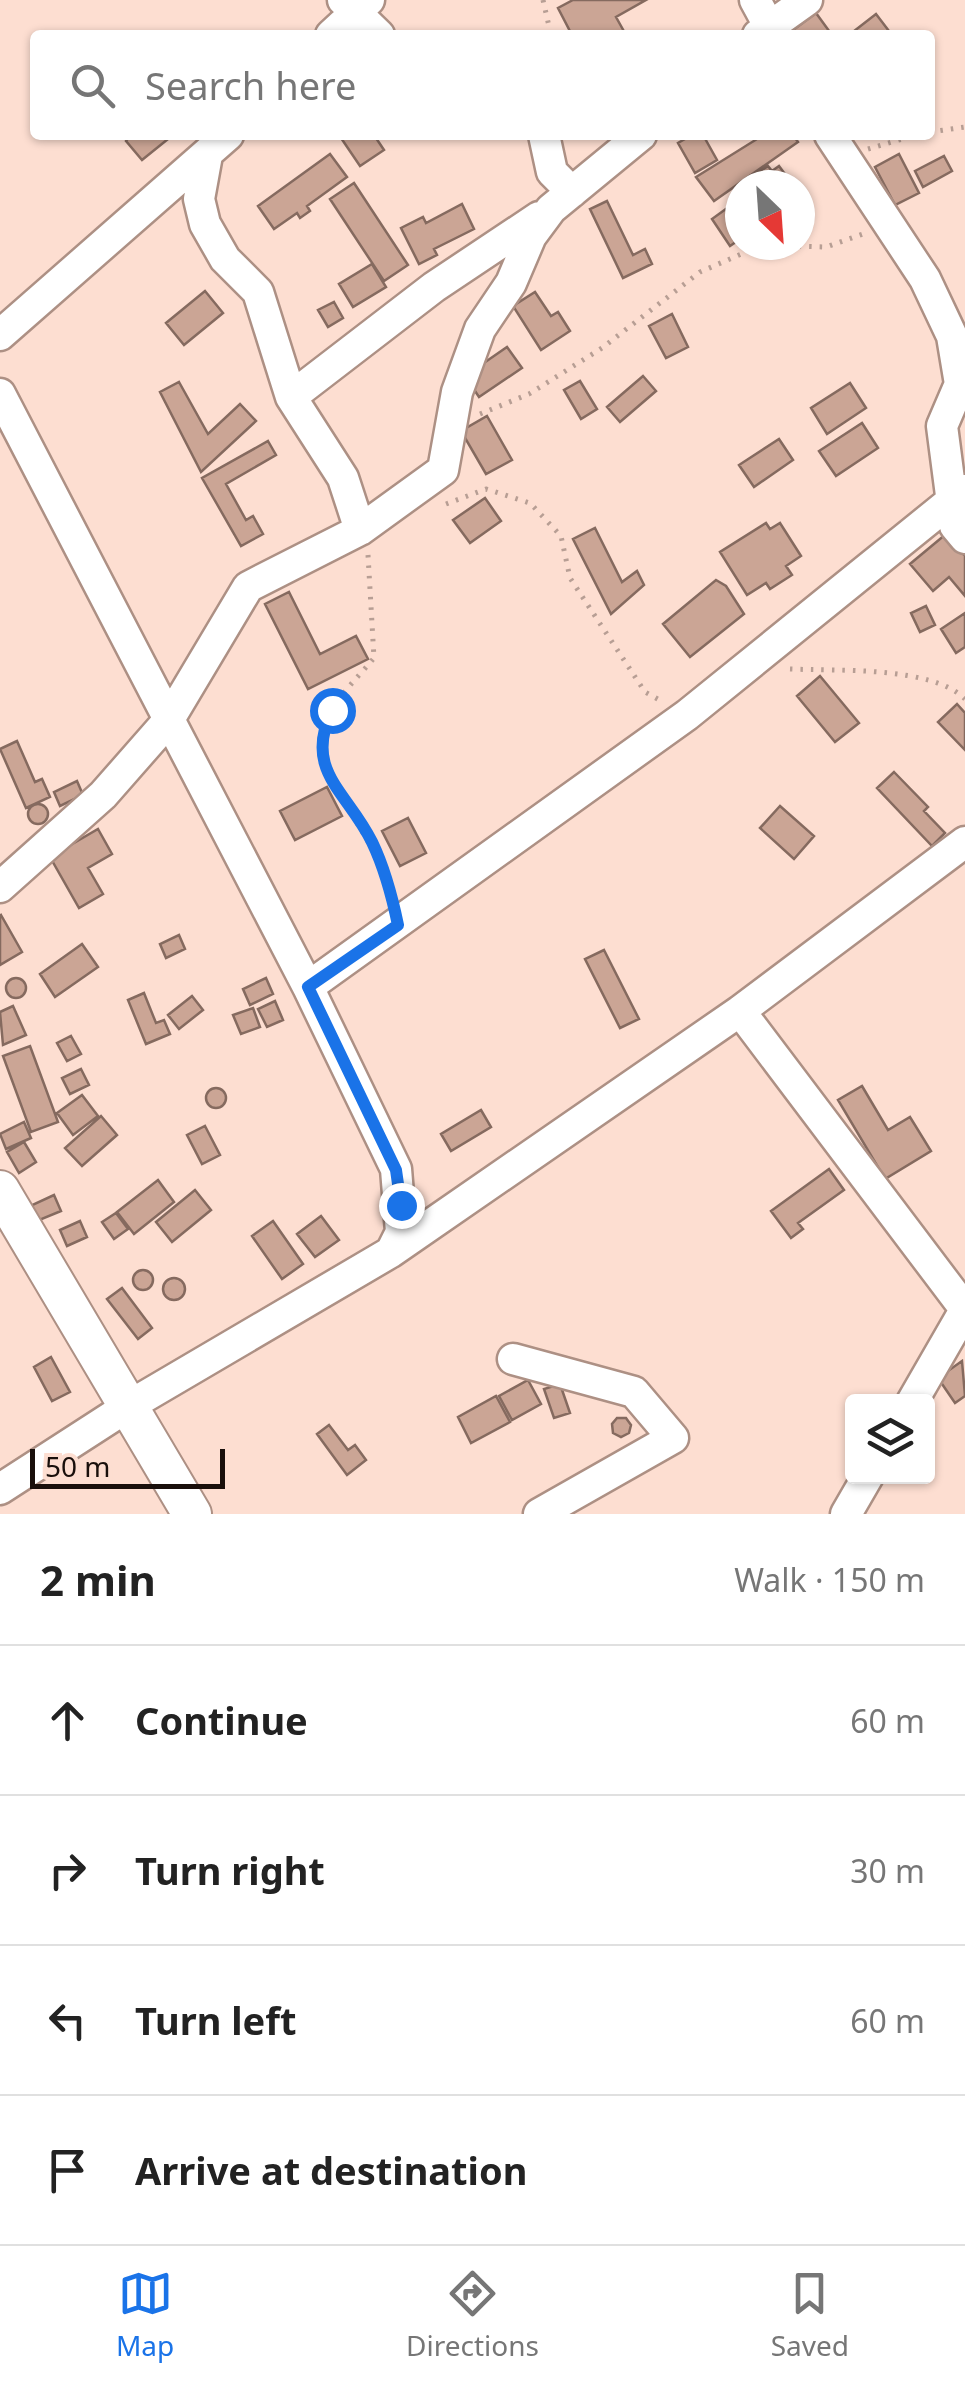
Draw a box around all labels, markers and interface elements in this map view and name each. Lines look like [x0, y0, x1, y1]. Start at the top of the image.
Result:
search box [30, 30, 935, 140]
icon: search [65, 58, 120, 113]
text: Search here [145, 59, 356, 111]
north arrow [725, 170, 815, 260]
route start [310, 688, 356, 734]
route end [379, 1183, 425, 1229]
map controls [845, 1394, 935, 1484]
button: layers [845, 1394, 935, 1484]
scale bar [30, 1444, 225, 1488]
text: 50 m [45, 1447, 111, 1485]
text: 2 min [40, 1551, 156, 1608]
text: Walk · 150 m [734, 1558, 925, 1601]
icon: ahead [40, 1693, 95, 1748]
text: Continue [135, 1694, 308, 1746]
text: 60 m [850, 1699, 925, 1742]
icon: right [40, 1843, 95, 1898]
text: Turn right [135, 1844, 325, 1896]
text: 30 m [850, 1849, 925, 1892]
icon: left [40, 1993, 95, 2048]
text: Turn left [135, 1994, 297, 2046]
text: 60 m [850, 1999, 925, 2042]
icon: arrive [40, 2143, 95, 2198]
text: Arrive at destination [135, 2144, 527, 2196]
tab: Map [116, 2266, 174, 2364]
tab: Directions [406, 2266, 539, 2364]
tab: Saved [771, 2266, 849, 2364]

